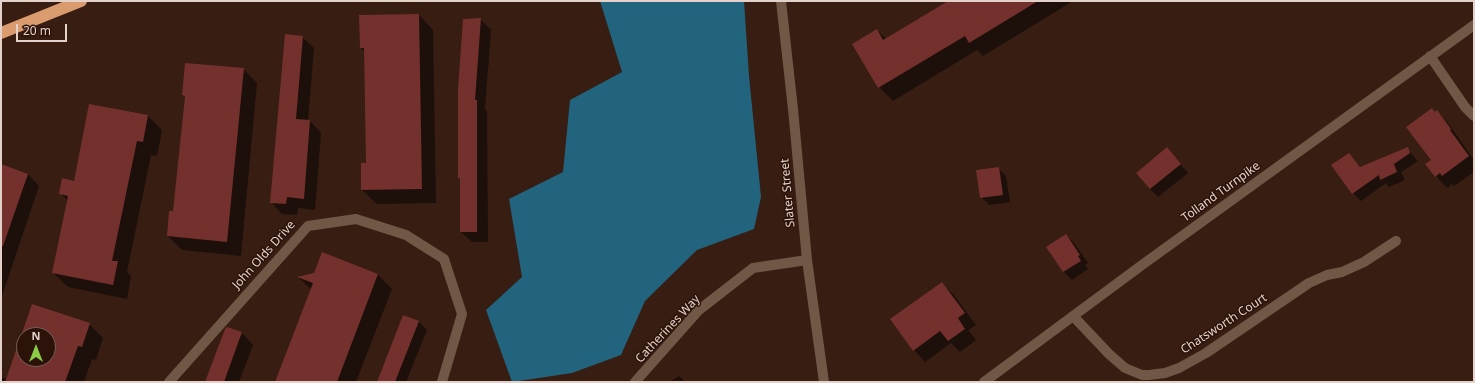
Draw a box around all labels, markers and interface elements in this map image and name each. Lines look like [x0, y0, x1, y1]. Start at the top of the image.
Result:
scale bar [18, 16, 69, 42]
text: 20 m [23, 22, 51, 39]
street label: Slater Street [778, 158, 798, 228]
street label: Tolland Turnpike [1179, 159, 1263, 225]
street label: John Olds Drive [230, 218, 298, 292]
street label: Chatsworth Court [1178, 291, 1270, 357]
street label: Catherines Way [633, 292, 703, 366]
north arrow [16, 327, 56, 367]
text: N [32, 328, 40, 343]

